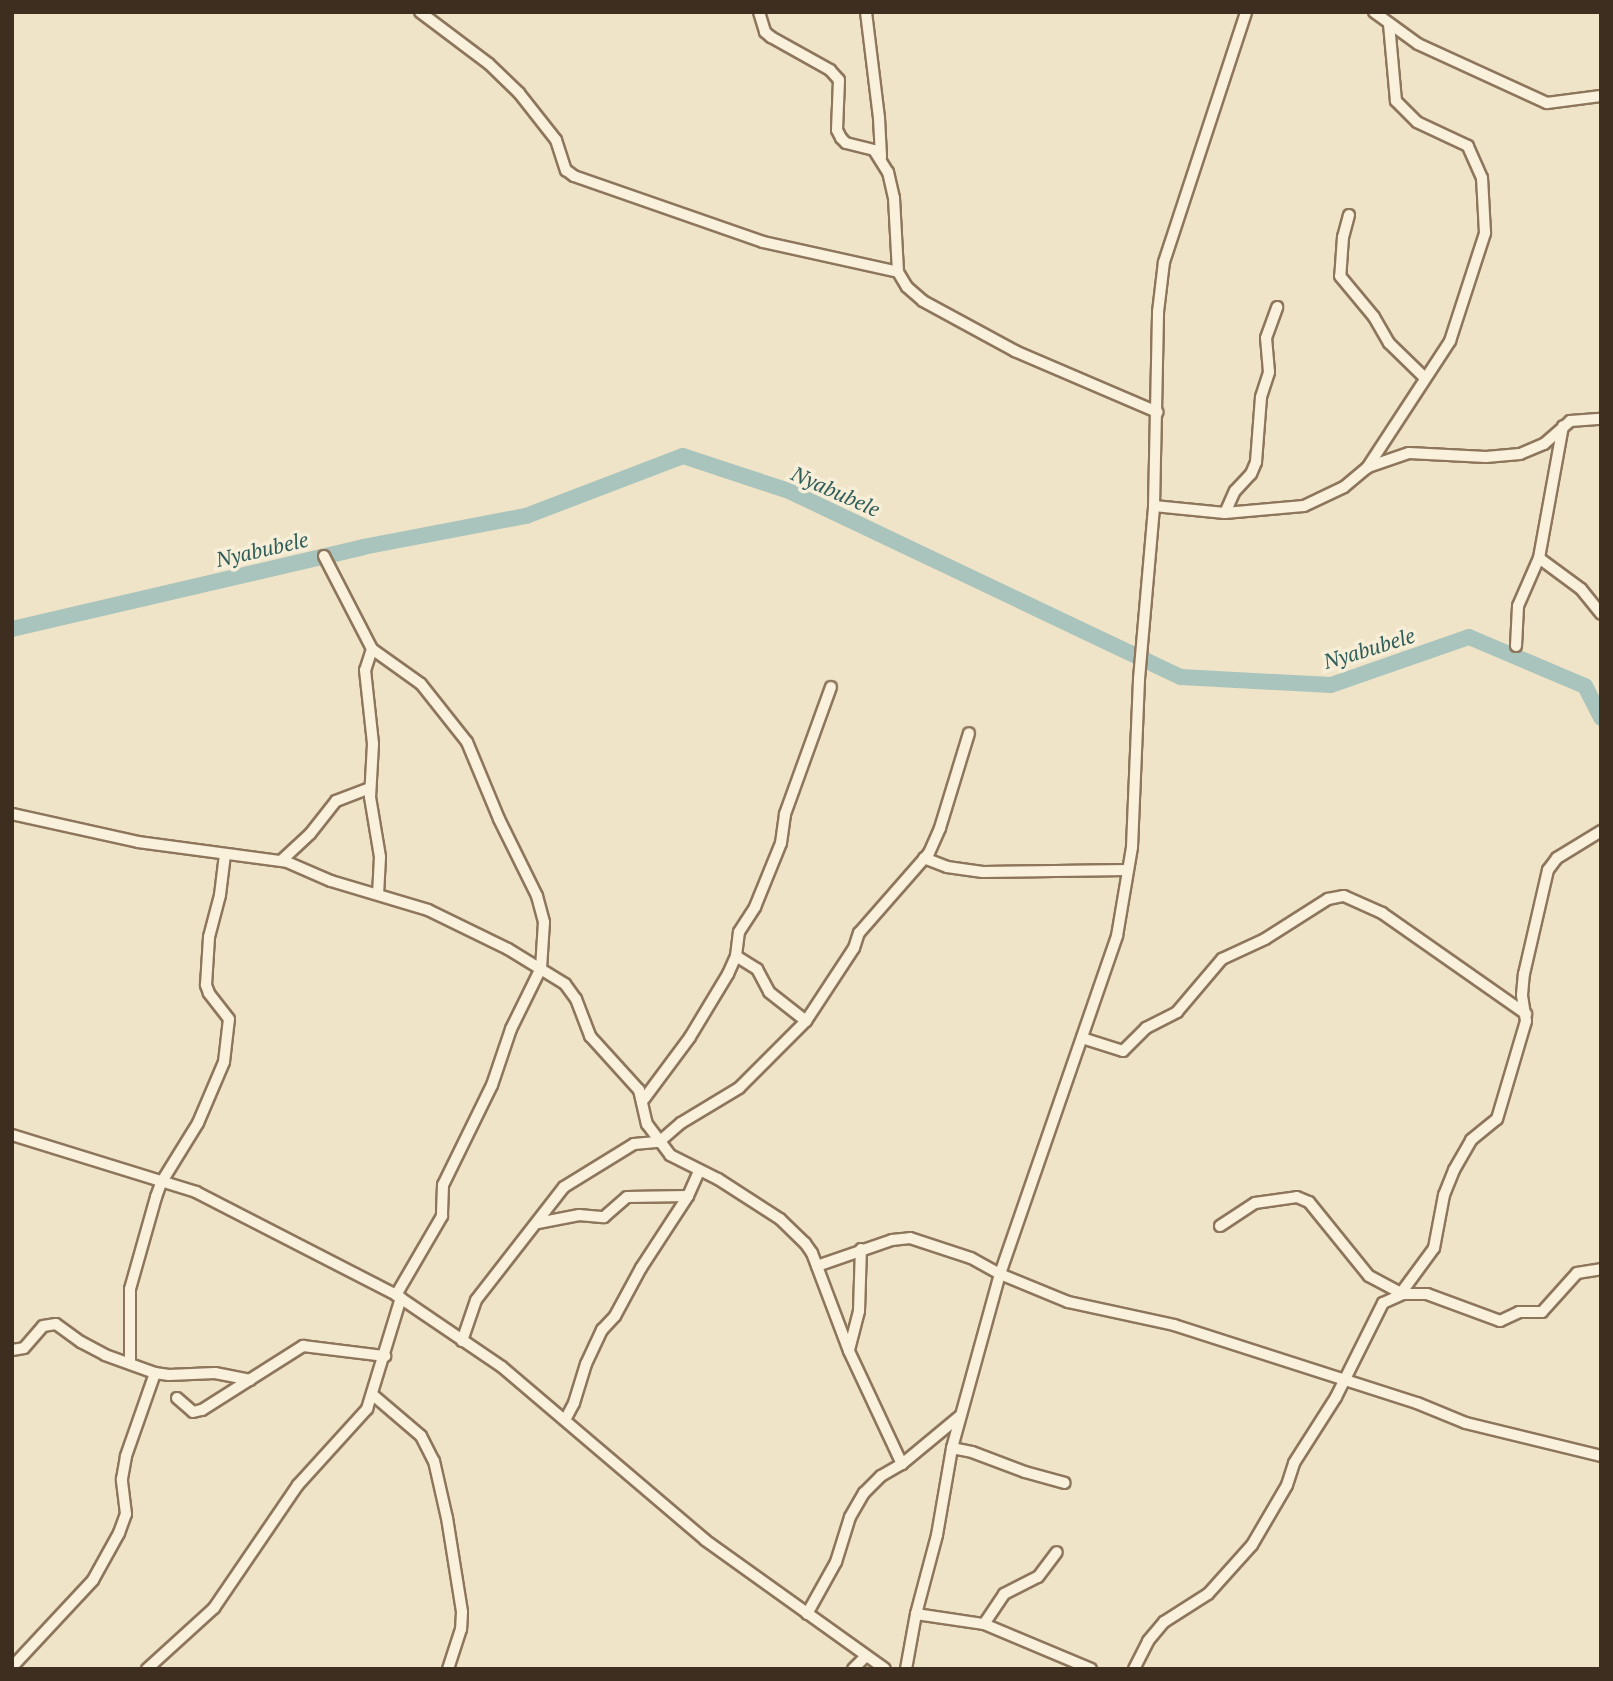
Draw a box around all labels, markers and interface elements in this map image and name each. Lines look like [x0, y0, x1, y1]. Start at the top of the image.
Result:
water label: Nyabubele [788, 460, 884, 522]
water label: Nyabubele [213, 526, 311, 572]
water label: Nyabubele [1320, 622, 1418, 674]

